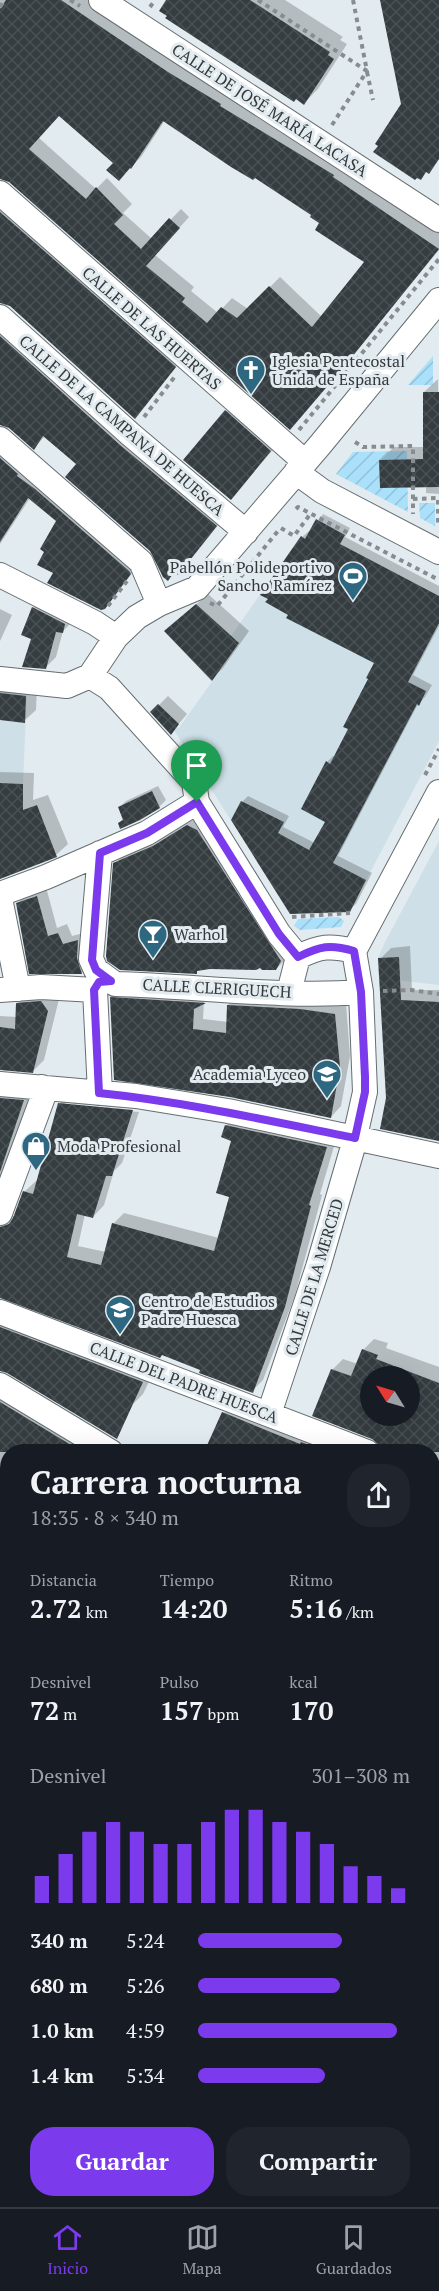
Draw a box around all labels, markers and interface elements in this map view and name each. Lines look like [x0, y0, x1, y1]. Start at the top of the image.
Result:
street label: CALLE DE JOSÉ MARÍA LACASA [168, 38, 372, 182]
street label: CALLE DE LAS HUERTAS [78, 261, 226, 395]
street label: CALLE DE LA CAMPANA DE HUESCA [15, 330, 229, 520]
place label: Iglesia Pentecostal Unida de España [272, 350, 405, 390]
church icon: Iglesia Pentecostal Unida de España [235, 354, 267, 396]
place label: Pabellón Polideportivo Sancho Ramírez [170, 556, 332, 596]
sports icon: Pabellón Polideportivo Sancho Ramírez [337, 560, 369, 602]
pin [171, 740, 222, 802]
icon: arrive [180, 749, 213, 782]
bar icon: Warhol [137, 918, 169, 960]
place label: Warhol [174, 923, 225, 945]
street label: CALLE CLERIGUECH [142, 973, 292, 1003]
school or university icon: Academia Lyceo [311, 1058, 343, 1100]
place label: Academia Lyceo [193, 1063, 306, 1085]
shop icon: Moda Profesional [20, 1130, 52, 1172]
place label: Moda Profesional [57, 1135, 181, 1157]
street label: CALLE DE LA MERCED [280, 1196, 348, 1358]
place label: Centro de Estudios Padre Huesca [141, 1290, 275, 1330]
school or university icon: Centro de Estudios Padre Huesca [104, 1294, 136, 1336]
street label: CALLE DEL PADRE HUESCA [87, 1336, 281, 1428]
north arrow [360, 1366, 420, 1426]
map controls [360, 1366, 420, 1426]
text: Carrera nocturna [30, 1460, 302, 1503]
button: share [347, 1464, 410, 1527]
text: 18:35 · 8 × 340 m [30, 1504, 179, 1531]
text: Distancia [30, 1569, 97, 1591]
text: Tiempo [160, 1569, 214, 1591]
text: Ritmo [289, 1569, 333, 1591]
text: 2.72 [30, 1591, 82, 1625]
text: 14:20 [160, 1591, 227, 1625]
text: 5:16 [289, 1591, 342, 1625]
text: km [82, 1601, 108, 1623]
text: /km [342, 1601, 374, 1623]
text: Desnivel [30, 1671, 91, 1693]
text: Pulso [160, 1671, 199, 1693]
text: kcal [289, 1671, 318, 1693]
text: 72 [30, 1693, 59, 1727]
text: 157 [160, 1693, 204, 1727]
text: 170 [289, 1693, 333, 1727]
text: m [59, 1703, 77, 1725]
text: bpm [204, 1703, 239, 1725]
text: Desnivel [30, 1762, 107, 1789]
text: 301–308 m [311, 1762, 410, 1789]
text: 340 m [30, 1927, 88, 1954]
text: 5:24 [126, 1927, 165, 1954]
text: 680 m [30, 1972, 88, 1999]
text: 5:26 [126, 1972, 165, 1999]
text: 1.0 km [30, 2017, 94, 2044]
text: 4:59 [126, 2017, 165, 2044]
text: 1.4 km [30, 2062, 94, 2089]
text: 5:34 [126, 2062, 165, 2089]
button: Guardar [30, 2127, 214, 2196]
button: Compartir [226, 2127, 410, 2196]
tab: Inicio [47, 2221, 88, 2279]
tab: Mapa [182, 2221, 222, 2279]
tab: Guardados [316, 2221, 392, 2279]

